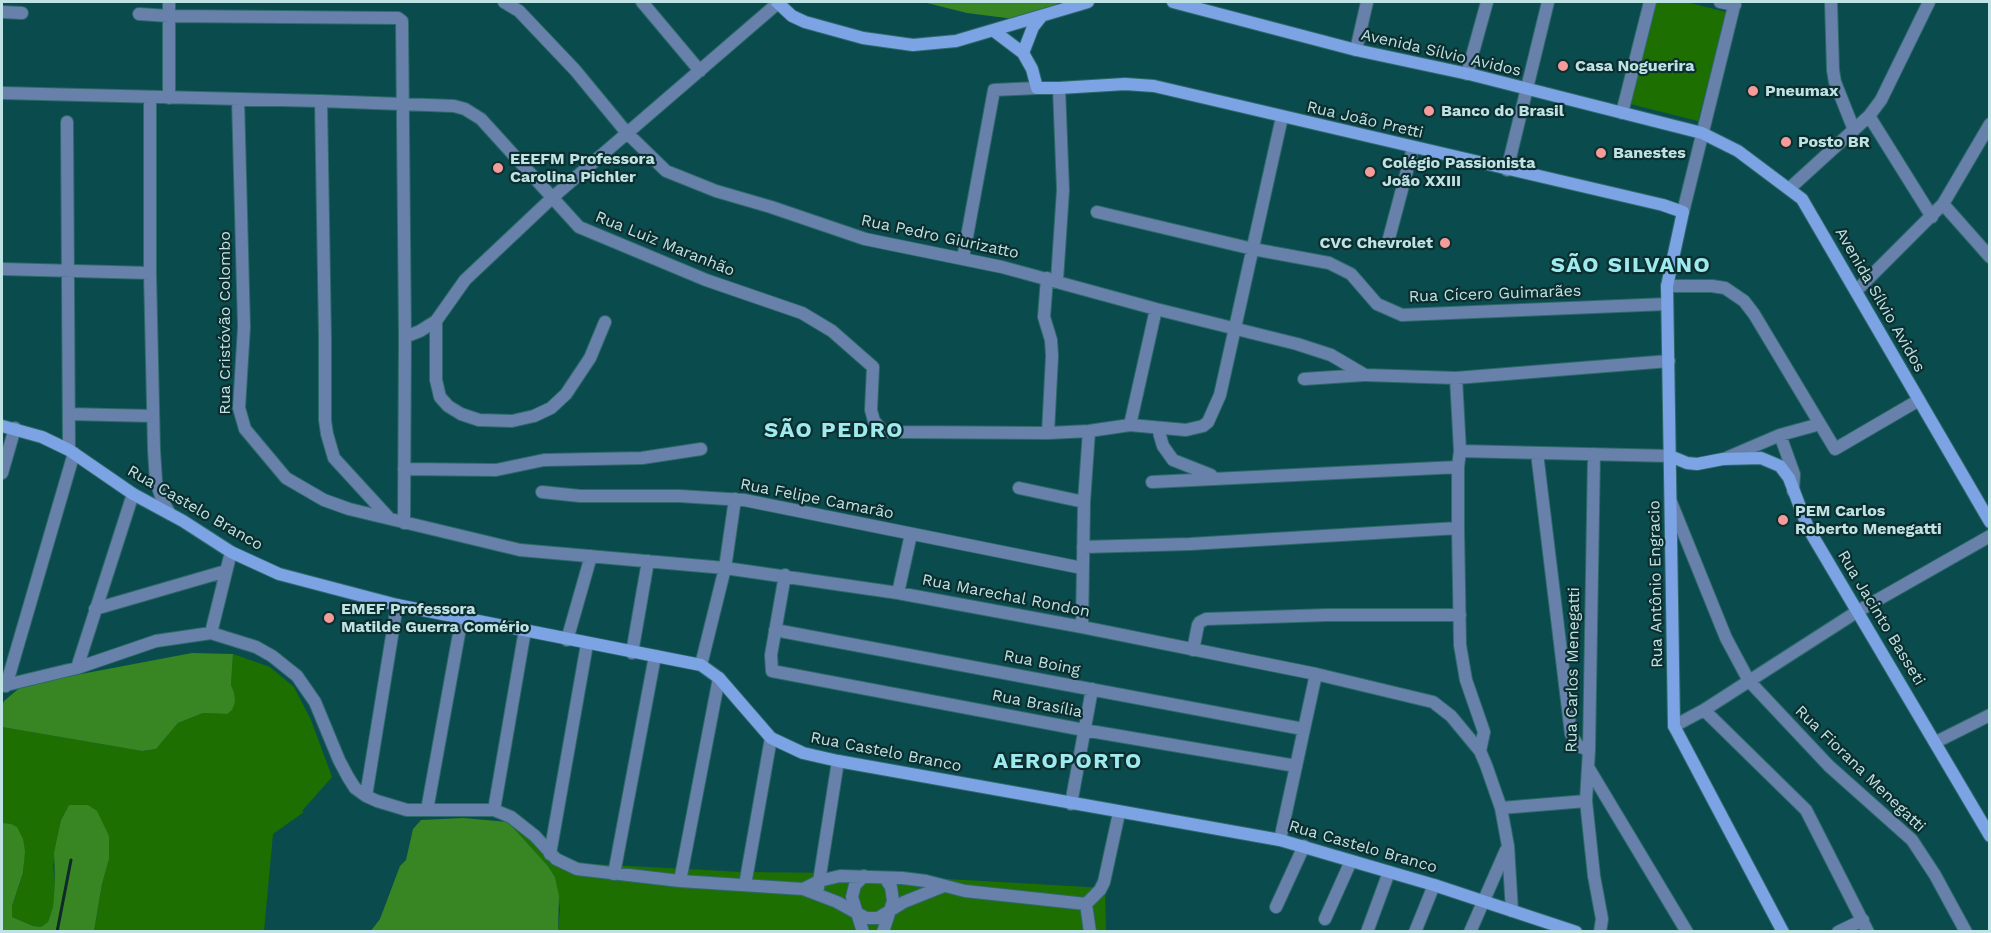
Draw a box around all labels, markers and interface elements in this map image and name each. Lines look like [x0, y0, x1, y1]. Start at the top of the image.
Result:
street label: Avenida Sílvio Avidos [1359, 25, 1523, 81]
place label: Casa Noguerira [1575, 56, 1695, 76]
marker: Casa Noguerira [1556, 59, 1570, 73]
place label: Pneumax [1765, 81, 1839, 101]
marker: Pneumax [1746, 84, 1760, 98]
street label: Rua João Pretti [1305, 97, 1425, 143]
place label: Banco do Brasil [1441, 101, 1564, 121]
marker: Banco do Brasil [1422, 104, 1436, 118]
place label: Posto BR [1798, 132, 1870, 152]
marker: Posto BR [1779, 135, 1793, 149]
place label: Banestes [1613, 143, 1686, 163]
marker: Banestes [1594, 146, 1608, 160]
place label: EEEFM Professora Carolina Pichler [510, 149, 655, 187]
place label: Colégio Passionista João XXIII [1382, 153, 1535, 191]
marker: EEEFM Professora Carolina Pichler [491, 161, 505, 175]
marker: Colégio Passionista João XXIII [1363, 165, 1377, 179]
street label: Rua Luiz Maranhão [592, 207, 738, 281]
street label: Rua Pedro Giurizatto [859, 211, 1021, 263]
street label: Avenida Sílvio Avidos [1831, 224, 1929, 376]
street label: Rua Cristóvão Colombo [215, 231, 235, 415]
place label: CVC Chevrolet [1319, 233, 1433, 253]
marker: CVC Chevrolet [1438, 236, 1452, 250]
district label: SÃO SILVANO [1551, 253, 1711, 279]
street label: Rua Cícero Guimarães [1408, 281, 1582, 307]
district label: SÃO PEDRO [764, 418, 904, 444]
street label: Rua Castelo Branco [124, 461, 266, 555]
street label: Rua Felipe Camarão [739, 475, 895, 523]
street label: Rua Antônio Engracio [1645, 500, 1667, 668]
place label: PEM Carlos Roberto Menegatti [1795, 501, 1942, 539]
marker: PEM Carlos Roberto Menegatti [1776, 513, 1790, 527]
street label: Rua Jacinto Basseti [1833, 547, 1929, 689]
street label: Rua Marechal Rondon [920, 570, 1092, 622]
street label: Rua Carlos Menegatti [1562, 587, 1584, 753]
place label: EMEF Professora Matilde Guerra Comério [341, 599, 529, 637]
marker: EMEF Professora Matilde Guerra Comério [322, 611, 336, 625]
street label: Rua Boing [1002, 646, 1082, 680]
street label: Rua Brasília [990, 686, 1084, 722]
street label: Rua Fiorana Menegatti [1791, 702, 1929, 836]
street label: Rua Castelo Branco [809, 728, 963, 776]
district label: AEROPORTO [993, 749, 1143, 775]
street label: Rua Castelo Branco [1287, 817, 1439, 877]

